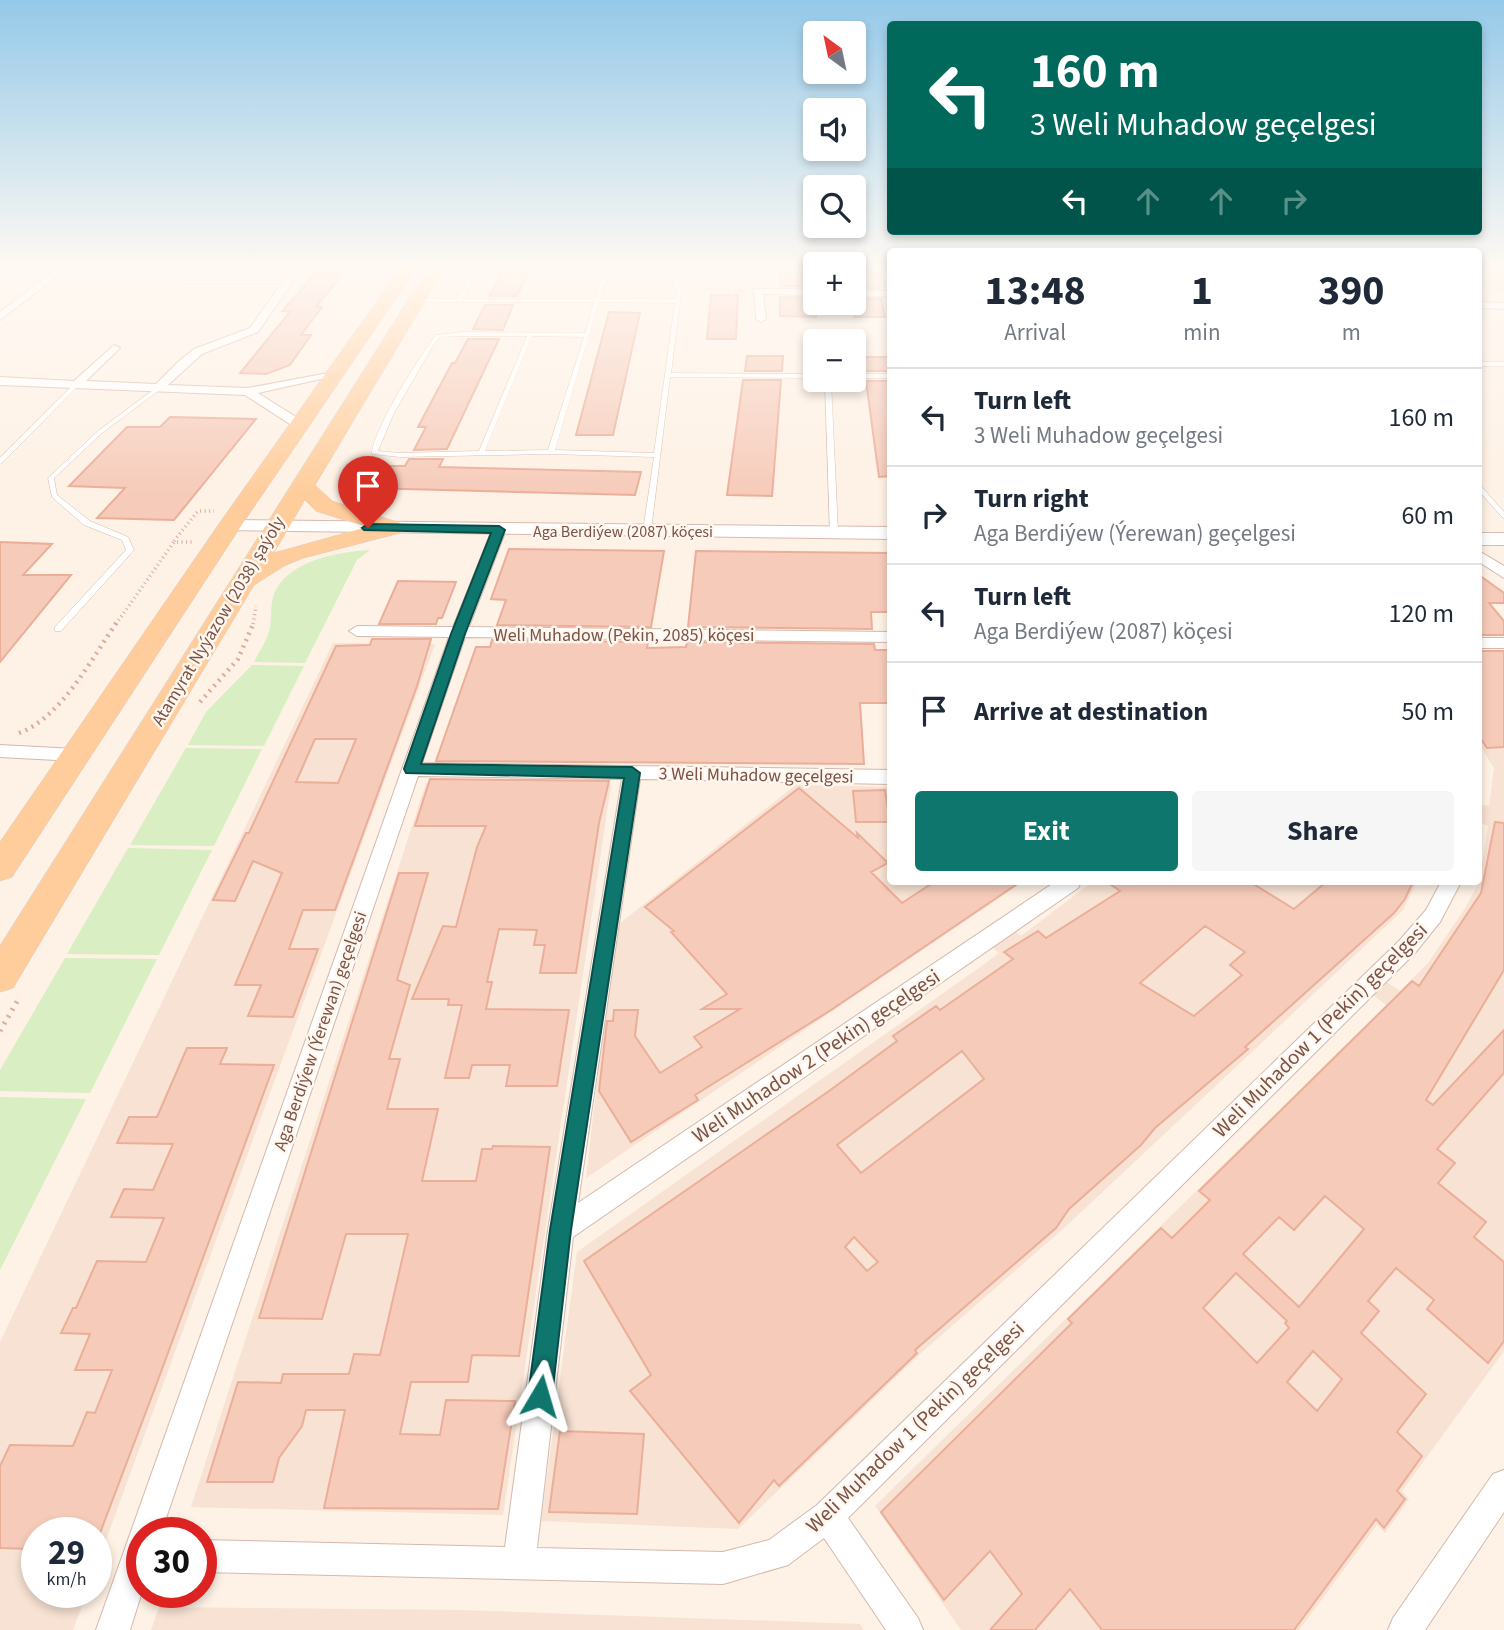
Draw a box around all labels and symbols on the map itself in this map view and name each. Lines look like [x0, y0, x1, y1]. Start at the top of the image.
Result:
north arrow [803, 21, 866, 84]
pin [338, 456, 398, 528]
street label: Atamyrat Nyýazow (2038) şaýoly [146, 511, 291, 731]
street label: Aga Berdiýew (2087) köçesi [533, 521, 713, 543]
street label: Weli Muhadow (Pekin, 2085) köçesi [494, 623, 754, 648]
street label: 3 Weli Muhadow geçelgesi [658, 761, 854, 790]
street label: Aga Berdiýew (Ýerewan) geçelgesi [268, 908, 373, 1154]
street label: Weli Muhadow 1 (Pekin) geçelgesi [1206, 916, 1434, 1144]
street label: Weli Muhadow 2 (Pekin) geçelgesi [686, 962, 946, 1150]
street label: Weli Muhadow 1 (Pekin) geçelgesi [799, 1314, 1031, 1540]
position arrow [503, 1359, 577, 1433]
speed limit sign: 30 [126, 1517, 217, 1608]

